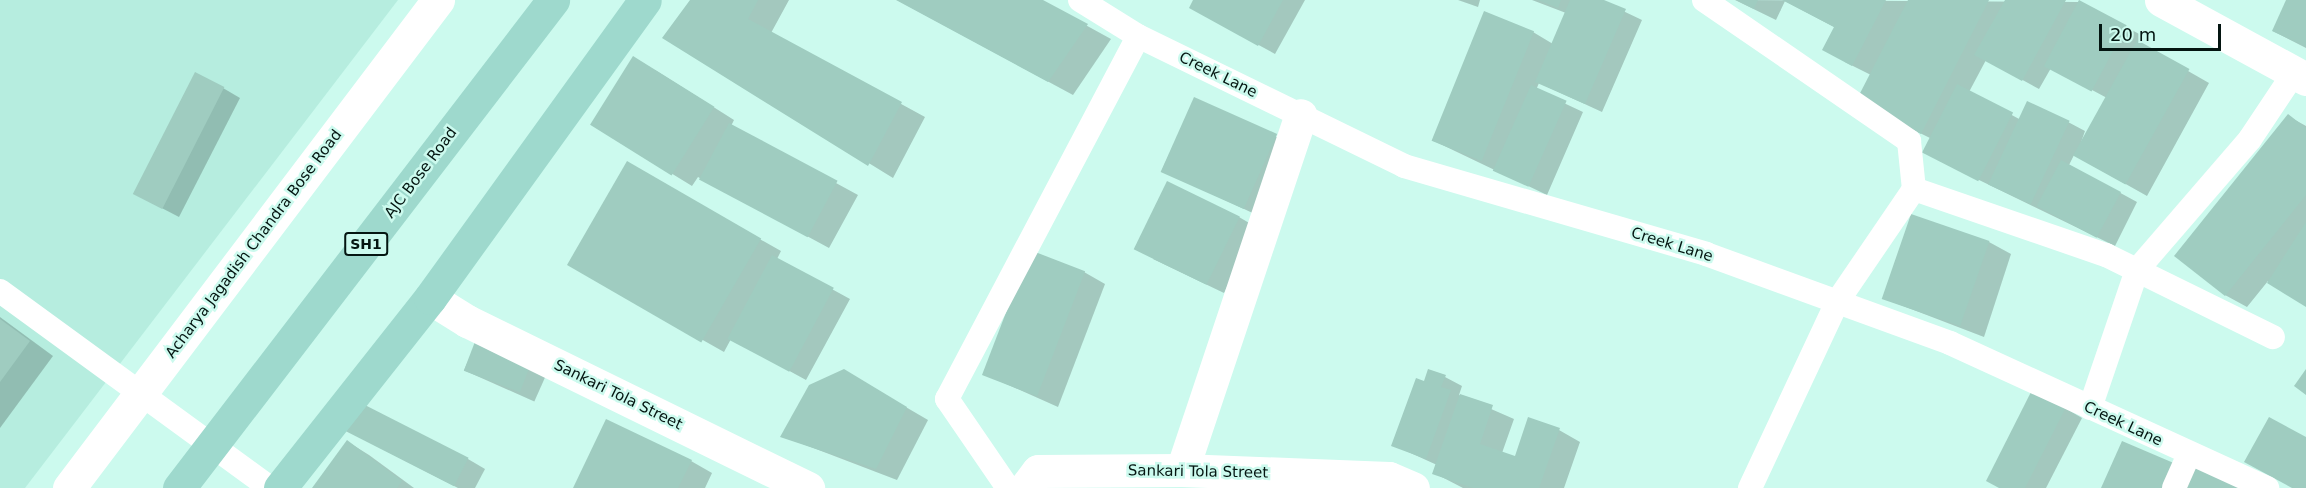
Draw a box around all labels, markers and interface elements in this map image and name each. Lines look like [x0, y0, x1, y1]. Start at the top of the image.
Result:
scale bar [2102, 12, 2224, 50]
text: 20 m [2110, 24, 2156, 45]
street label: Creek Lane [1176, 48, 1260, 102]
street label: AJC Bose Road [381, 124, 461, 222]
street label: Acharya Jagadish Chandra Bose Road [162, 126, 346, 362]
street label: Creek Lane [1629, 224, 1715, 266]
road number: SH1 [344, 233, 388, 255]
street label: Sankari Tola Street [551, 356, 685, 434]
street label: Creek Lane [2081, 398, 2165, 450]
street label: Sankari Tola Street [1128, 462, 1268, 482]

